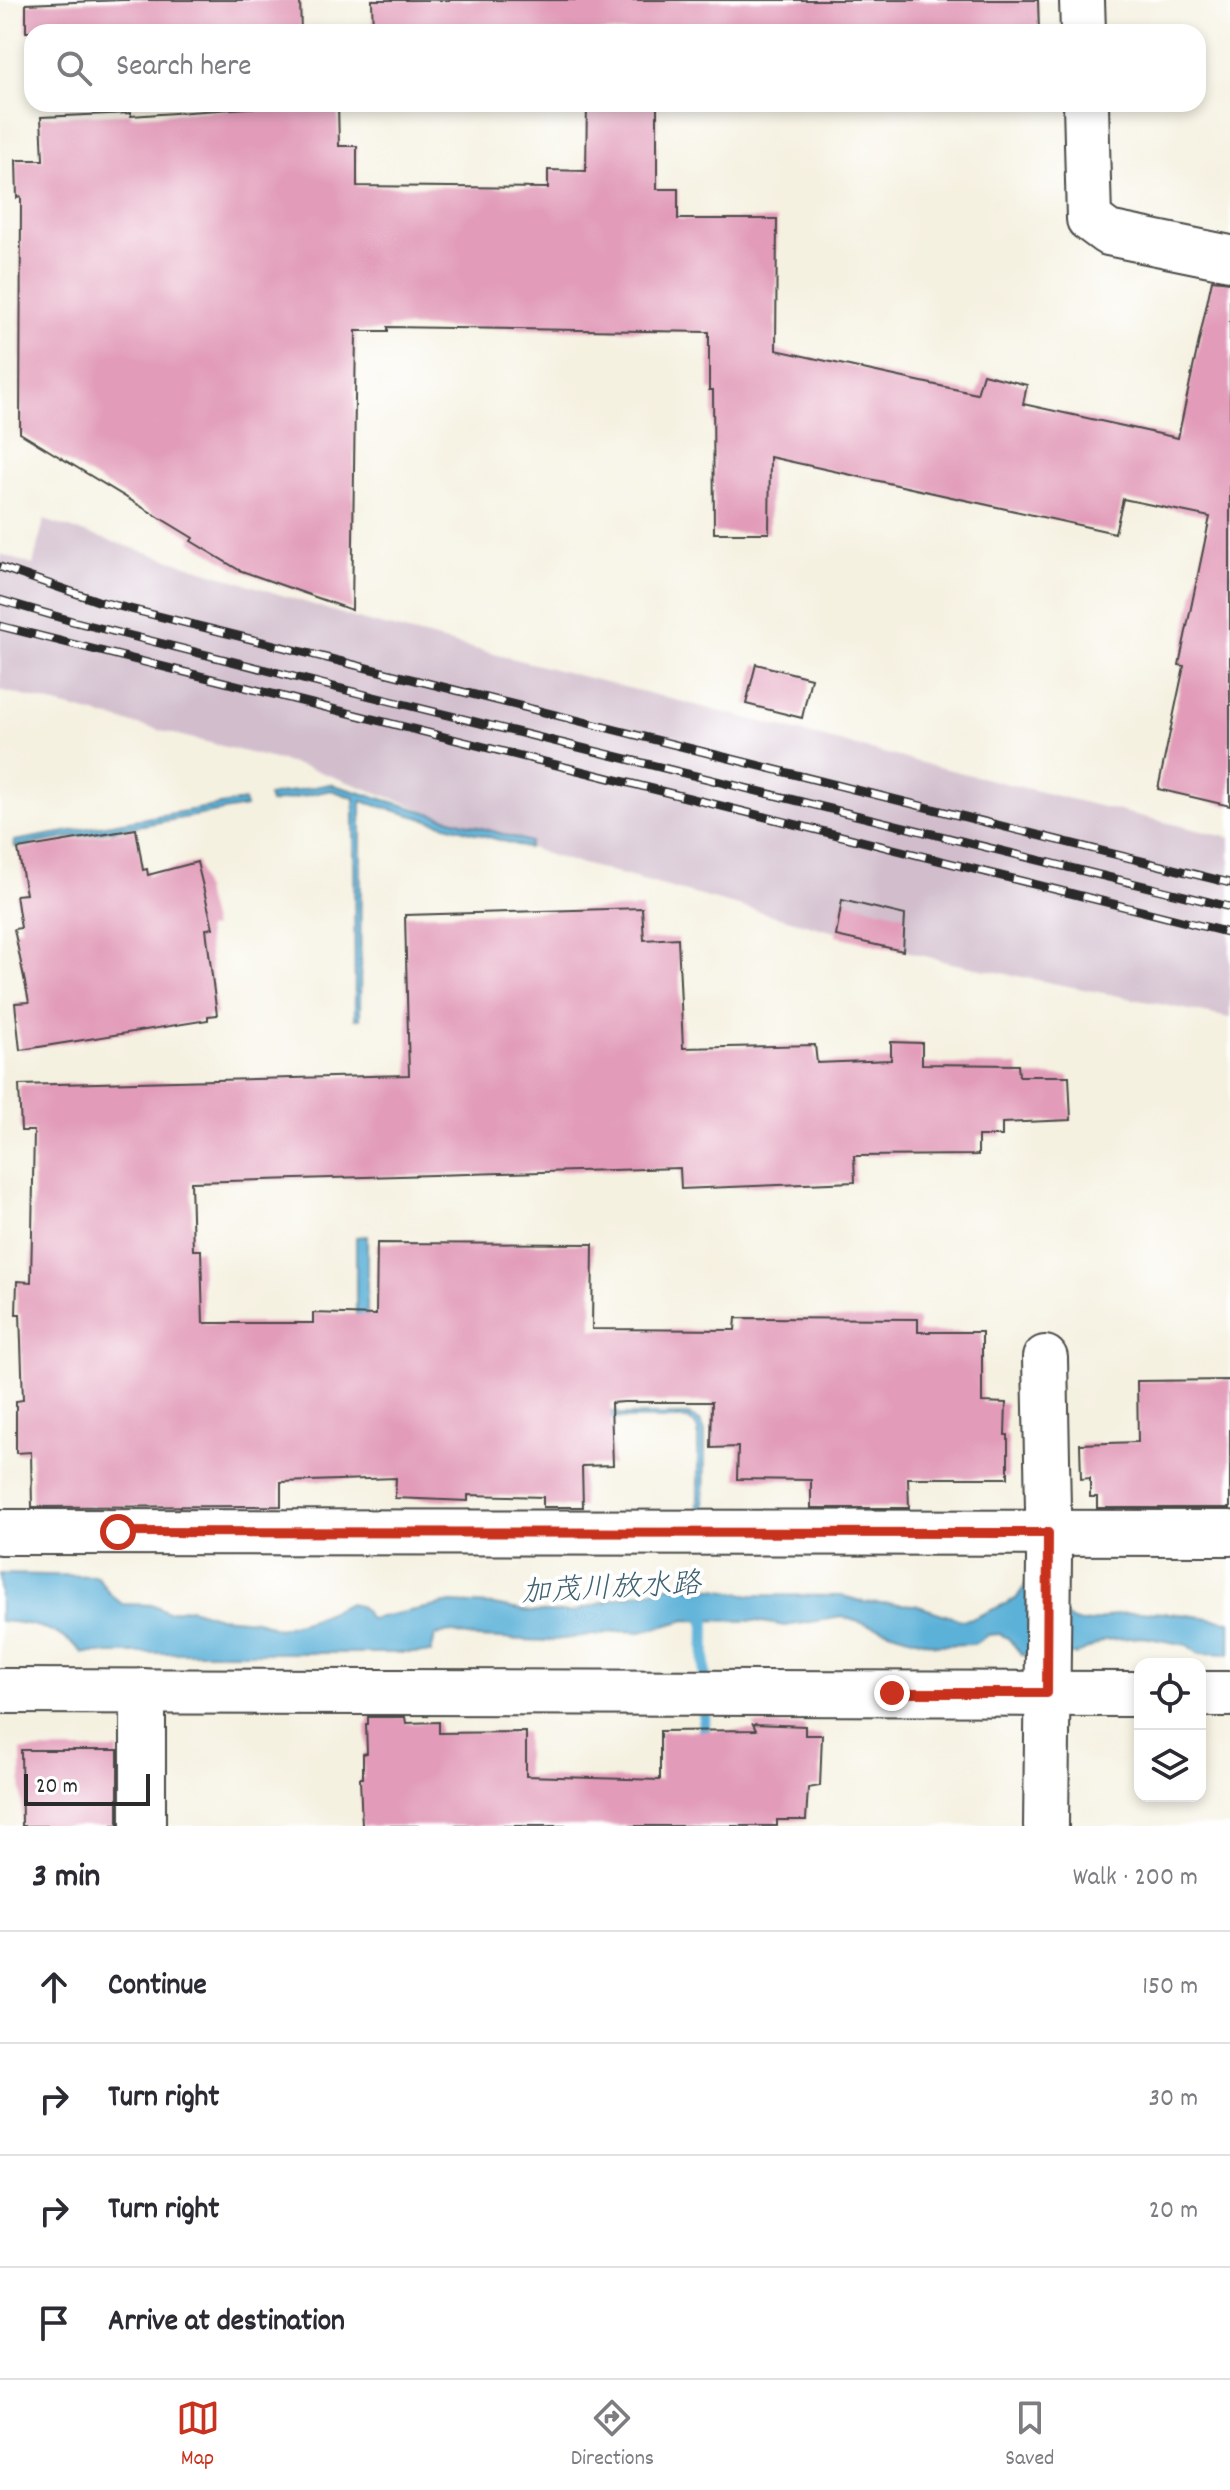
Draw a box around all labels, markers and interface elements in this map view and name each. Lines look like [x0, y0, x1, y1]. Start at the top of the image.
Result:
search box [24, 24, 1206, 112]
icon: search [52, 46, 96, 90]
text: Search here [116, 47, 252, 90]
route start [100, 1514, 136, 1550]
water label: 加茂川放水路 [520, 1565, 704, 1617]
map controls [1134, 1658, 1206, 1802]
button: locate [1134, 1658, 1206, 1730]
route end [874, 1675, 910, 1711]
button: layers [1134, 1730, 1206, 1802]
scale bar [24, 1770, 150, 1806]
text: 20 m [36, 1772, 78, 1803]
text: 3 min [32, 1854, 100, 1903]
text: Walk · 200 m [1073, 1860, 1198, 1897]
icon: ahead [32, 1965, 76, 2009]
text: Continue [108, 1966, 207, 2009]
text: 150 m [1142, 1969, 1198, 2006]
icon: right [32, 2077, 76, 2121]
text: Turn right [108, 2078, 219, 2121]
text: 30 m [1148, 2081, 1198, 2118]
icon: right [32, 2189, 76, 2233]
text: Turn right [108, 2190, 219, 2233]
text: 20 m [1149, 2193, 1198, 2230]
icon: arrive [32, 2301, 76, 2345]
text: Arrive at destination [108, 2302, 345, 2345]
tab: Map [176, 2396, 220, 2475]
tab: Directions [571, 2396, 654, 2475]
tab: Saved [1005, 2396, 1054, 2475]

